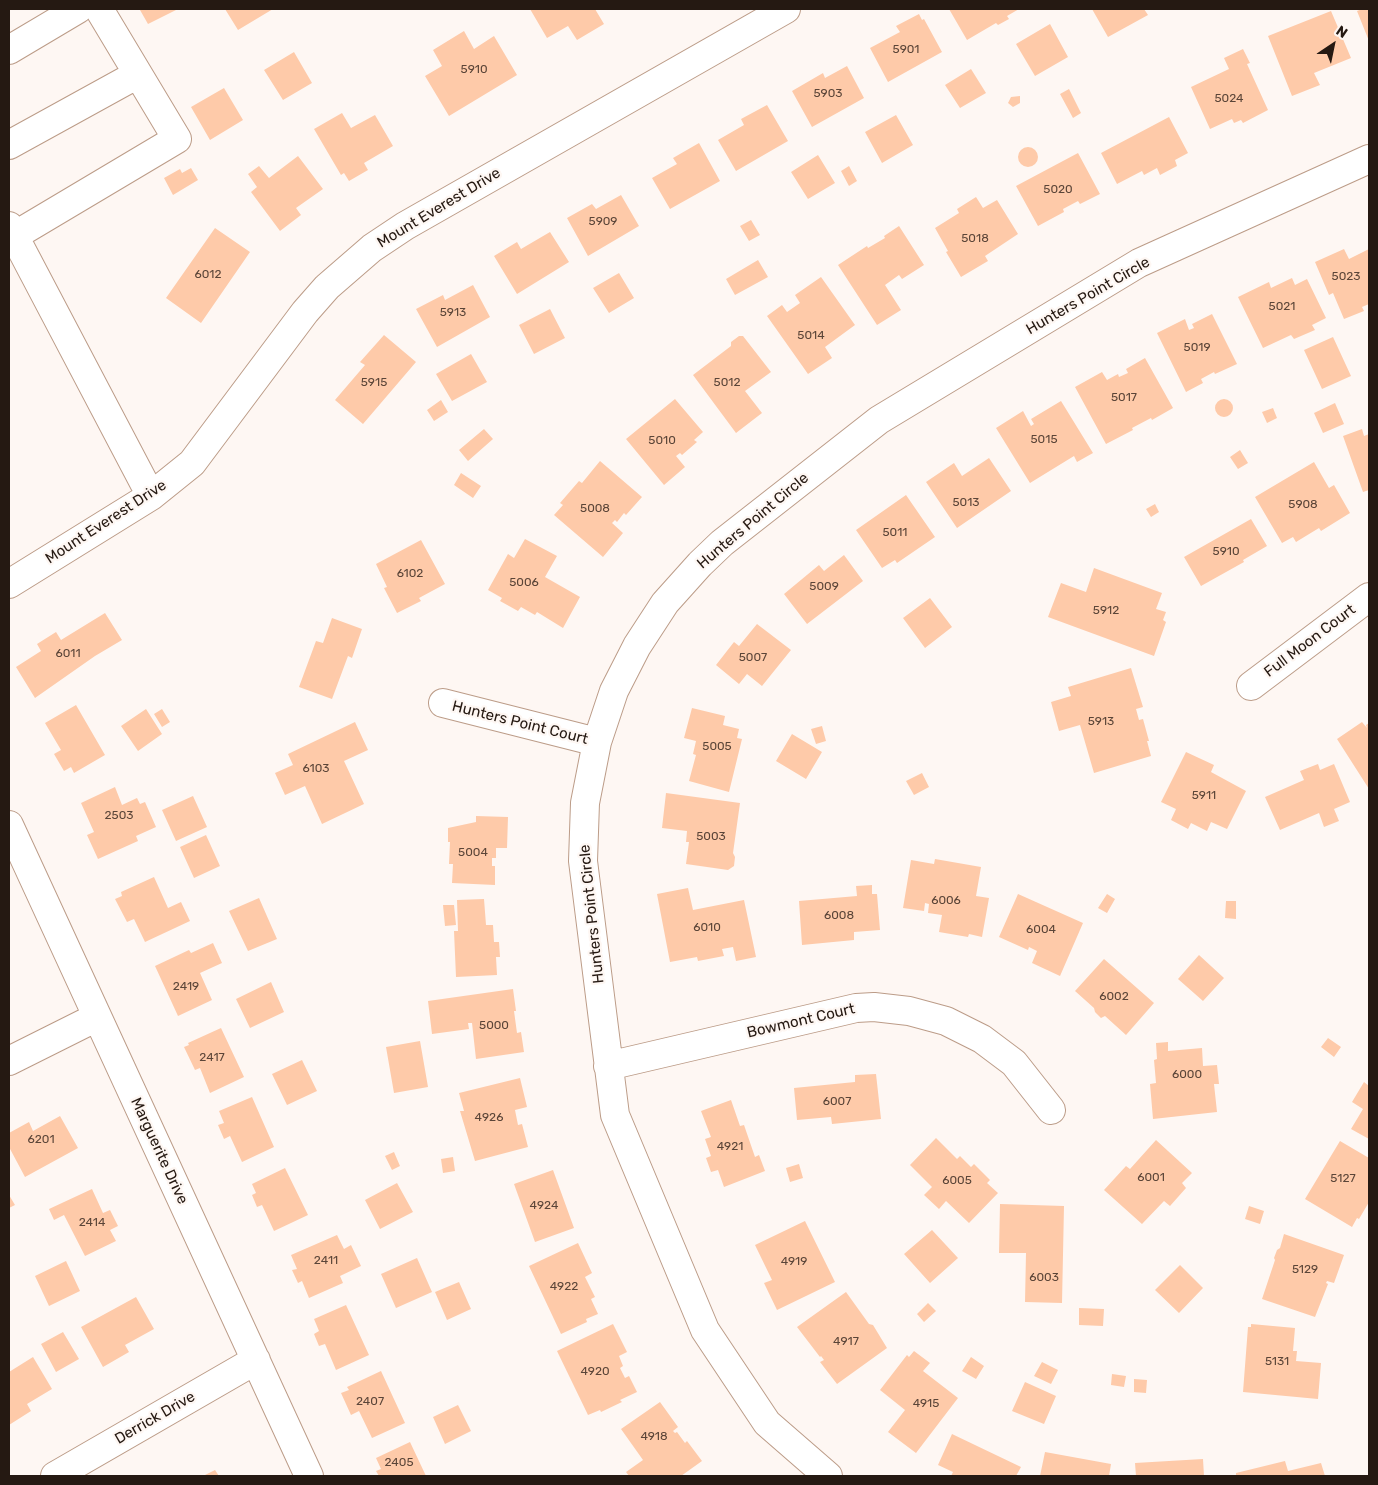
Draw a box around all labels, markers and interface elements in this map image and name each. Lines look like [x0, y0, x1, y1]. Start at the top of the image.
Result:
north arrow [1308, 20, 1358, 70]
text: N [1333, 22, 1351, 42]
house number: 5901 [893, 43, 919, 57]
house number: 5910 [461, 63, 487, 77]
house number: 5903 [813, 87, 843, 101]
house number: 5024 [1214, 92, 1244, 106]
street label: Mount Everest Drive [374, 164, 504, 252]
house number: 5020 [1043, 183, 1073, 197]
house number: 5909 [589, 215, 617, 229]
house number: 5018 [961, 232, 989, 246]
street label: Hunters Point Circle [1023, 253, 1153, 339]
house number: 6012 [194, 268, 222, 282]
house number: 5023 [1331, 270, 1361, 284]
house number: 5021 [1269, 300, 1295, 314]
house number: 5913 [440, 306, 466, 320]
house number: 5014 [797, 329, 825, 343]
house number: 5019 [1184, 341, 1210, 355]
house number: 5915 [361, 376, 387, 390]
house number: 5012 [714, 376, 740, 390]
house number: 5017 [1111, 391, 1137, 405]
house number: 5015 [1030, 433, 1058, 447]
house number: 5010 [648, 434, 676, 448]
street label: Hunters Point Circle [694, 469, 812, 573]
street label: Mount Everest Drive [42, 476, 170, 568]
house number: 5013 [952, 496, 980, 510]
house number: 5908 [1288, 498, 1318, 512]
house number: 5008 [580, 502, 610, 516]
house number: 5011 [882, 526, 908, 540]
house number: 5910 [1213, 545, 1239, 559]
house number: 6102 [397, 567, 423, 581]
house number: 5006 [509, 576, 539, 590]
house number: 5009 [809, 580, 839, 594]
street label: Full Moon Court [1261, 601, 1359, 681]
house number: 5912 [1093, 604, 1119, 618]
house number: 6011 [55, 647, 81, 661]
house number: 5007 [739, 651, 767, 665]
street label: Hunters Point Court [450, 697, 590, 749]
house number: 5913 [1088, 715, 1114, 729]
house number: 5005 [702, 740, 732, 754]
house number: 6103 [303, 762, 329, 776]
house number: 5911 [1192, 789, 1216, 803]
house number: 2503 [104, 809, 134, 823]
house number: 5003 [696, 830, 726, 844]
street label: Hunters Point Circle [576, 844, 608, 984]
house number: 5004 [458, 846, 488, 860]
house number: 6006 [931, 894, 961, 908]
house number: 6008 [824, 909, 854, 923]
house number: 6010 [693, 921, 721, 935]
house number: 6004 [1026, 923, 1056, 937]
house number: 2419 [173, 980, 199, 994]
house number: 6002 [1099, 990, 1129, 1004]
street label: Bowmont Court [745, 1000, 857, 1042]
house number: 5000 [479, 1019, 509, 1033]
house number: 2417 [199, 1051, 225, 1065]
house number: 6000 [1172, 1068, 1202, 1082]
street label: Marguerite Drive [126, 1095, 192, 1207]
house number: 6007 [823, 1095, 851, 1109]
house number: 4926 [475, 1111, 503, 1125]
house number: 6201 [27, 1133, 55, 1147]
house number: 4921 [717, 1140, 743, 1154]
house number: 6001 [1137, 1171, 1165, 1185]
house number: 5127 [1330, 1172, 1356, 1186]
house number: 6005 [942, 1174, 972, 1188]
house number: 4924 [530, 1199, 558, 1213]
house number: 2414 [79, 1216, 105, 1230]
house number: 2411 [314, 1254, 338, 1268]
house number: 4919 [781, 1255, 807, 1269]
house number: 5129 [1292, 1263, 1318, 1277]
house number: 6003 [1029, 1271, 1059, 1285]
house number: 4922 [550, 1280, 578, 1294]
house number: 4917 [833, 1335, 859, 1349]
house number: 5131 [1265, 1355, 1289, 1369]
house number: 4920 [580, 1365, 610, 1379]
street label: Derrick Drive [112, 1388, 198, 1448]
house number: 2407 [356, 1395, 384, 1409]
house number: 4915 [913, 1397, 939, 1411]
house number: 4918 [640, 1430, 668, 1444]
house number: 2405 [384, 1456, 414, 1470]

